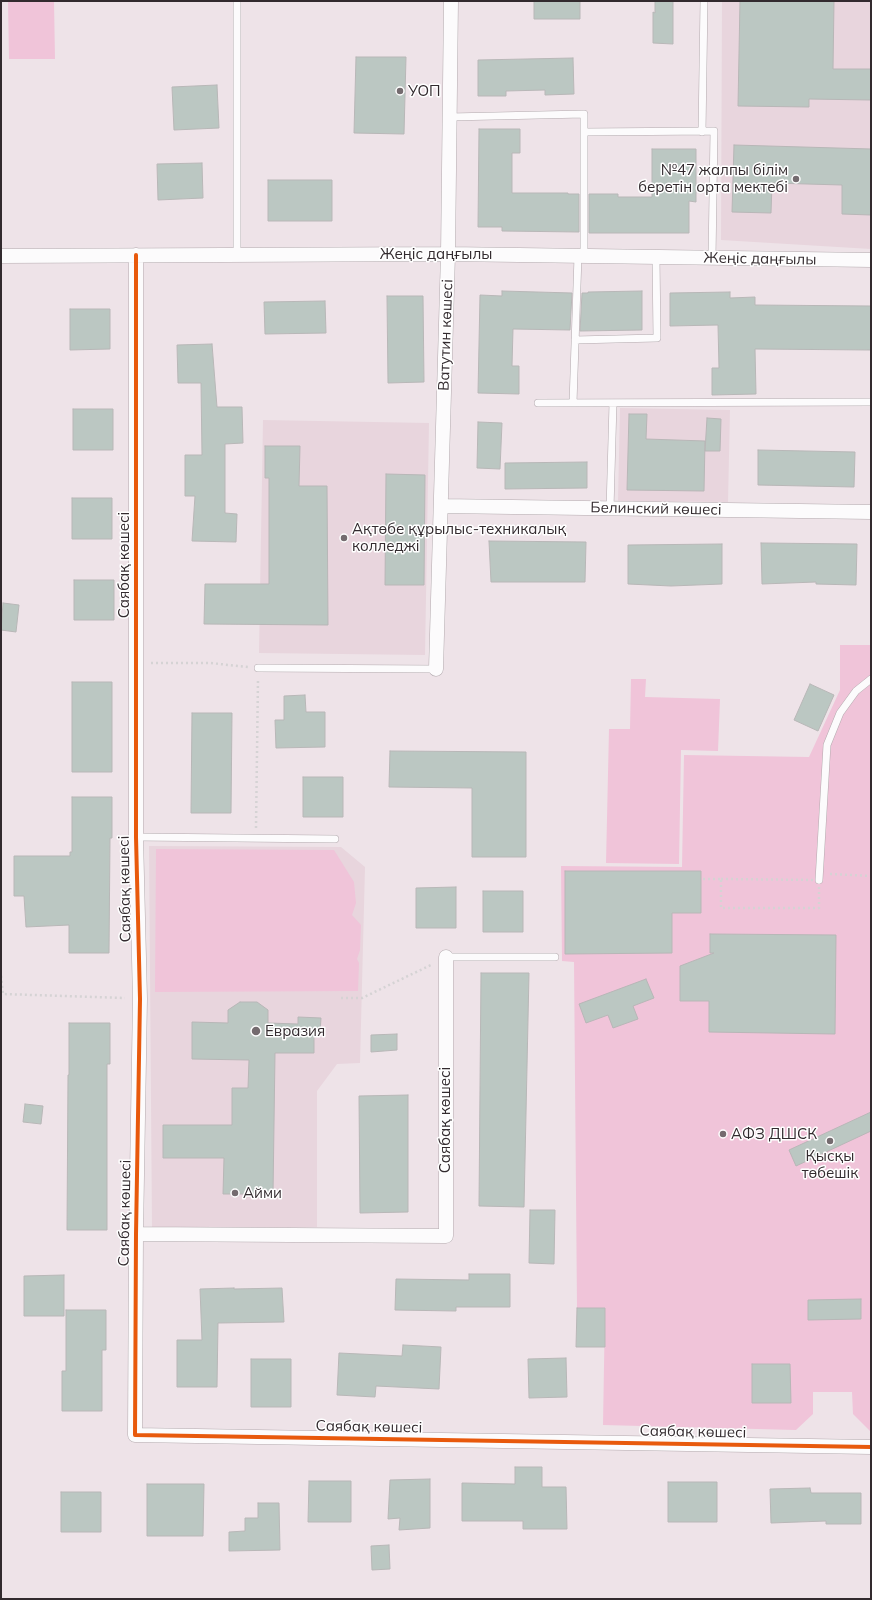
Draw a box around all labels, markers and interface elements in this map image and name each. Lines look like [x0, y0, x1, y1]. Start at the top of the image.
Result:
place label: УОП [408, 82, 441, 100]
marker: УОП [395, 86, 405, 96]
place label: №47 жалпы білім беретін орта мектебі [638, 161, 788, 196]
marker: №47 жалпы білім беретін орта мектебі [791, 174, 801, 184]
street label: Жеңіс даңғылы [380, 245, 492, 263]
street label: Жеңіс даңғылы [703, 249, 817, 269]
street label: Ватутин көшесі [435, 279, 457, 391]
street label: Белинский көшесі [590, 499, 722, 519]
street label: Саябақ көшесі [115, 512, 133, 618]
place label: Ақтөбе құрылыс-техникалық колледжі [352, 520, 566, 555]
marker: Ақтөбе құрылыс-техникалық колледжі [339, 533, 349, 543]
street label: Саябақ көшесі [115, 836, 135, 942]
place label: Евразия [265, 1022, 325, 1040]
marker: Евразия [250, 1025, 262, 1037]
street label: Саябақ көшесі [436, 1067, 454, 1173]
place label: АФЗ ДШСК [731, 1125, 817, 1143]
marker: АФЗ ДШСК [718, 1129, 728, 1139]
marker: Қысқы төбешік [825, 1136, 835, 1146]
place label: Қысқы төбешік [802, 1147, 858, 1182]
street label: Саябақ көшесі [115, 1160, 135, 1266]
place label: Айми [243, 1184, 282, 1202]
marker: Айми [230, 1188, 240, 1198]
street label: Саябақ көшесі [316, 1417, 422, 1437]
street label: Саябақ көшесі [640, 1422, 746, 1442]

